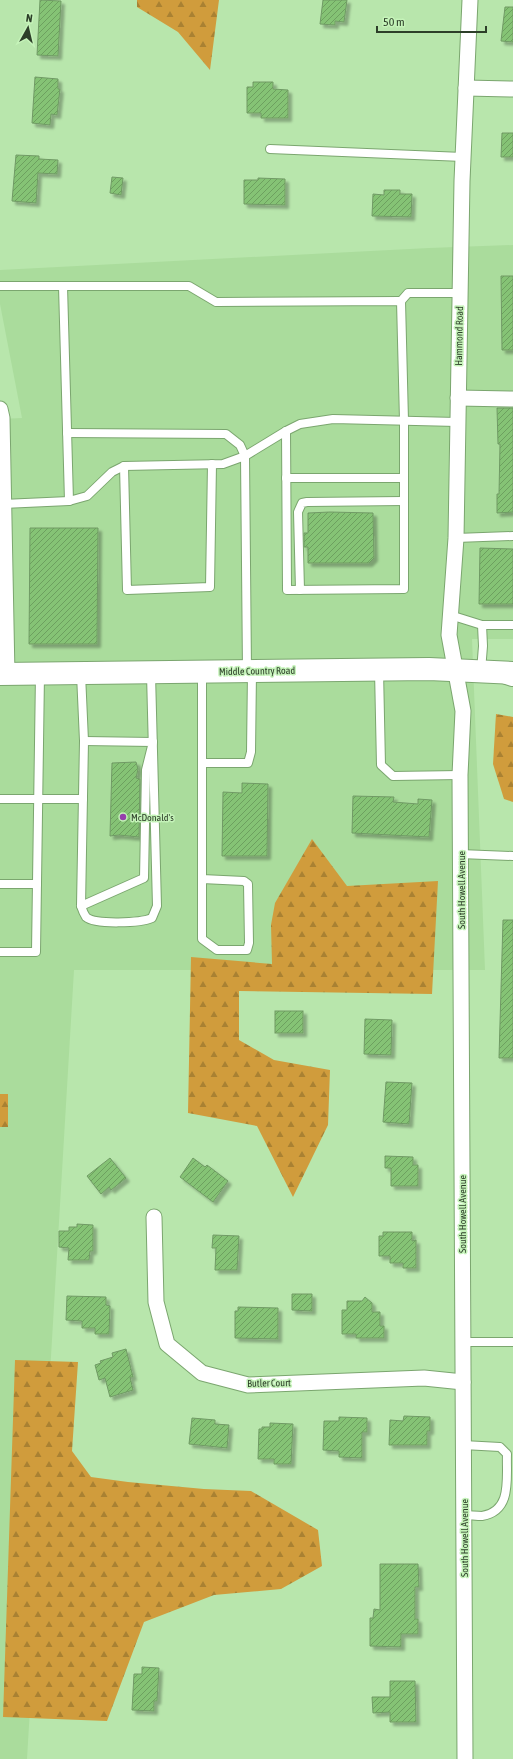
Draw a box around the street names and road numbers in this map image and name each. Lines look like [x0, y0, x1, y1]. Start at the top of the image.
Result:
street label: Hammond Road [453, 306, 465, 366]
street label: Middle Country Road [219, 665, 295, 677]
street label: South Howell Avenue [456, 851, 467, 929]
street label: South Howell Avenue [457, 1175, 468, 1253]
street label: Butler Court [247, 1377, 291, 1389]
street label: South Howell Avenue [459, 1499, 470, 1577]

